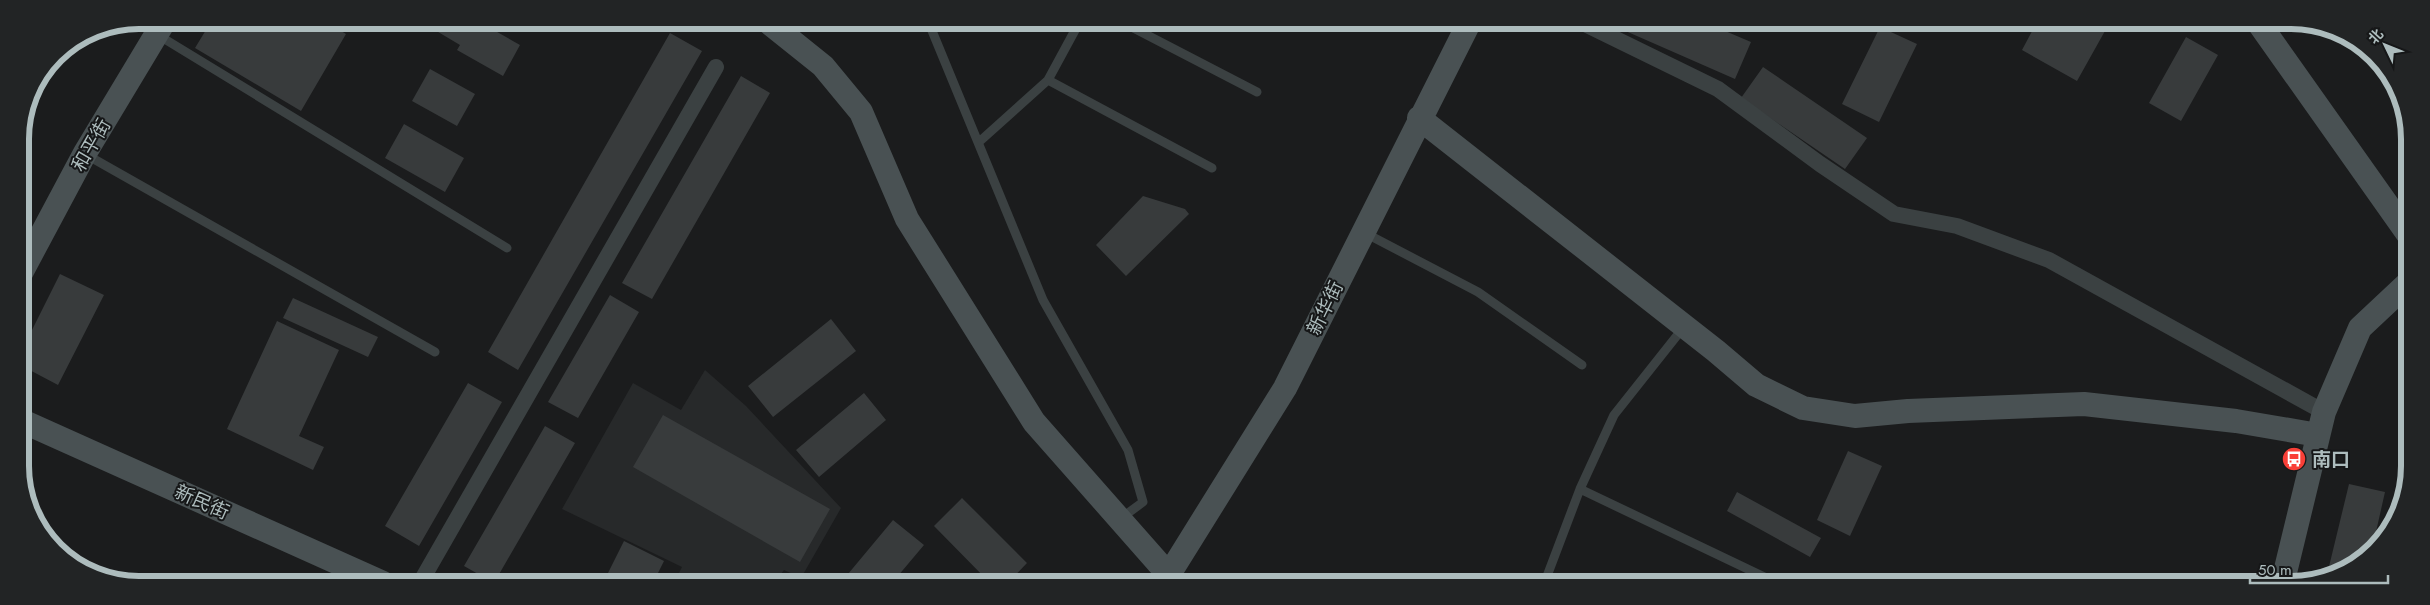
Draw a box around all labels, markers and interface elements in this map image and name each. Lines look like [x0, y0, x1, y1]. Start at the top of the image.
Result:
north arrow [2360, 20, 2410, 70]
text: 北 [2363, 24, 2388, 48]
street label: 和平街 [65, 114, 117, 176]
street label: 新华街 [1300, 276, 1350, 340]
bus stop icon: 南口 [2281, 446, 2307, 472]
place label: 南口 [2312, 446, 2350, 473]
street label: 新民街 [170, 478, 234, 526]
scale bar [2250, 552, 2388, 584]
text: 50 m [2258, 559, 2292, 581]

